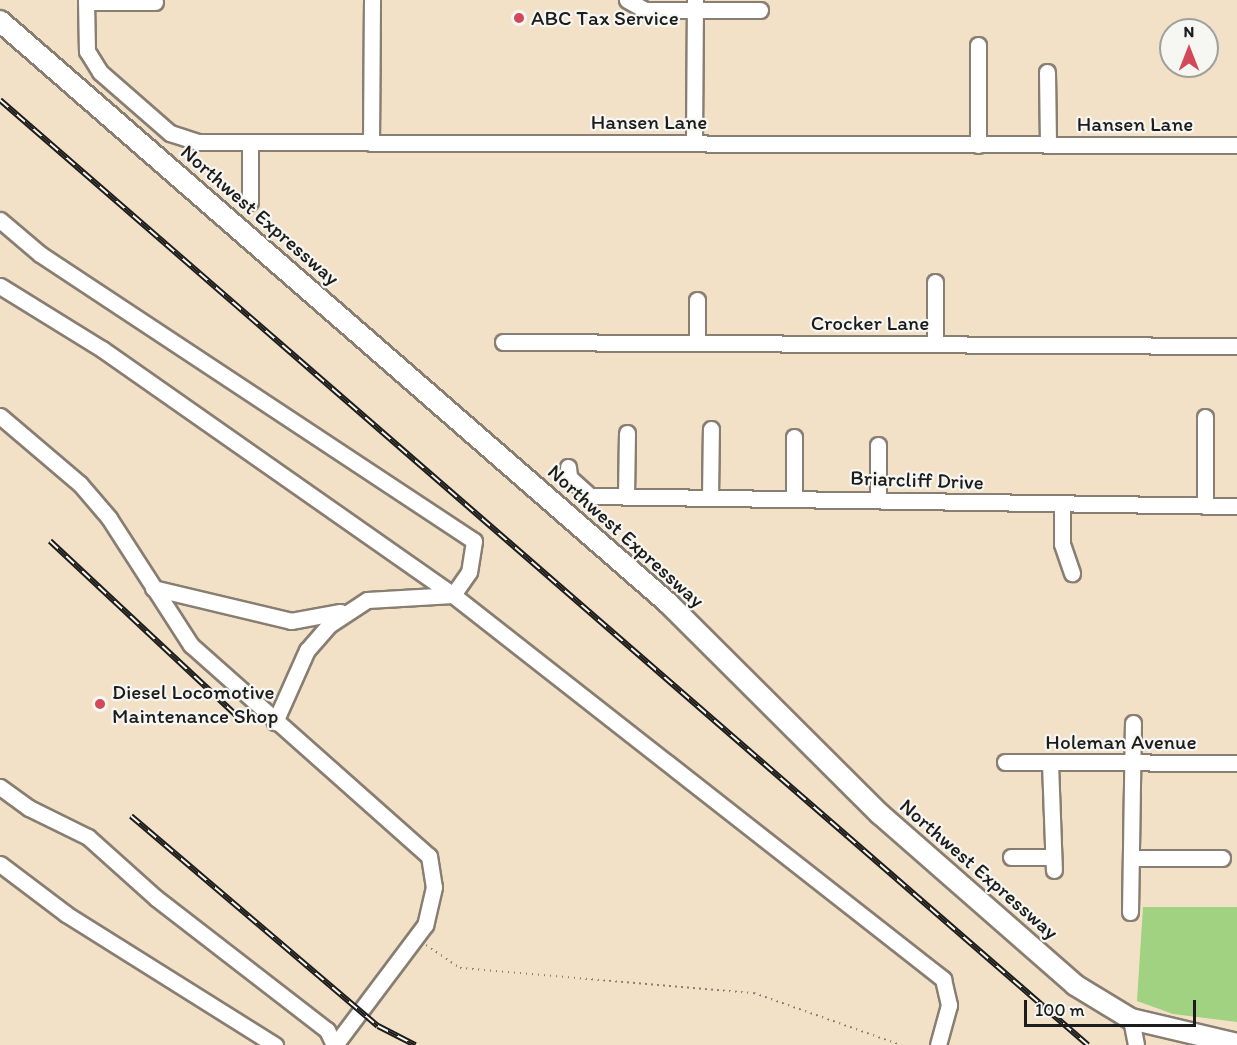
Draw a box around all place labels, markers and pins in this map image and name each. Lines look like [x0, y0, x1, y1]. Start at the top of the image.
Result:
place label: ABC Tax Service [531, 5, 677, 31]
marker: ABC Tax Service [512, 11, 526, 25]
place label: Diesel Locomotive Maintenance Shop [112, 679, 278, 729]
marker: Diesel Locomotive Maintenance Shop [93, 697, 107, 711]

